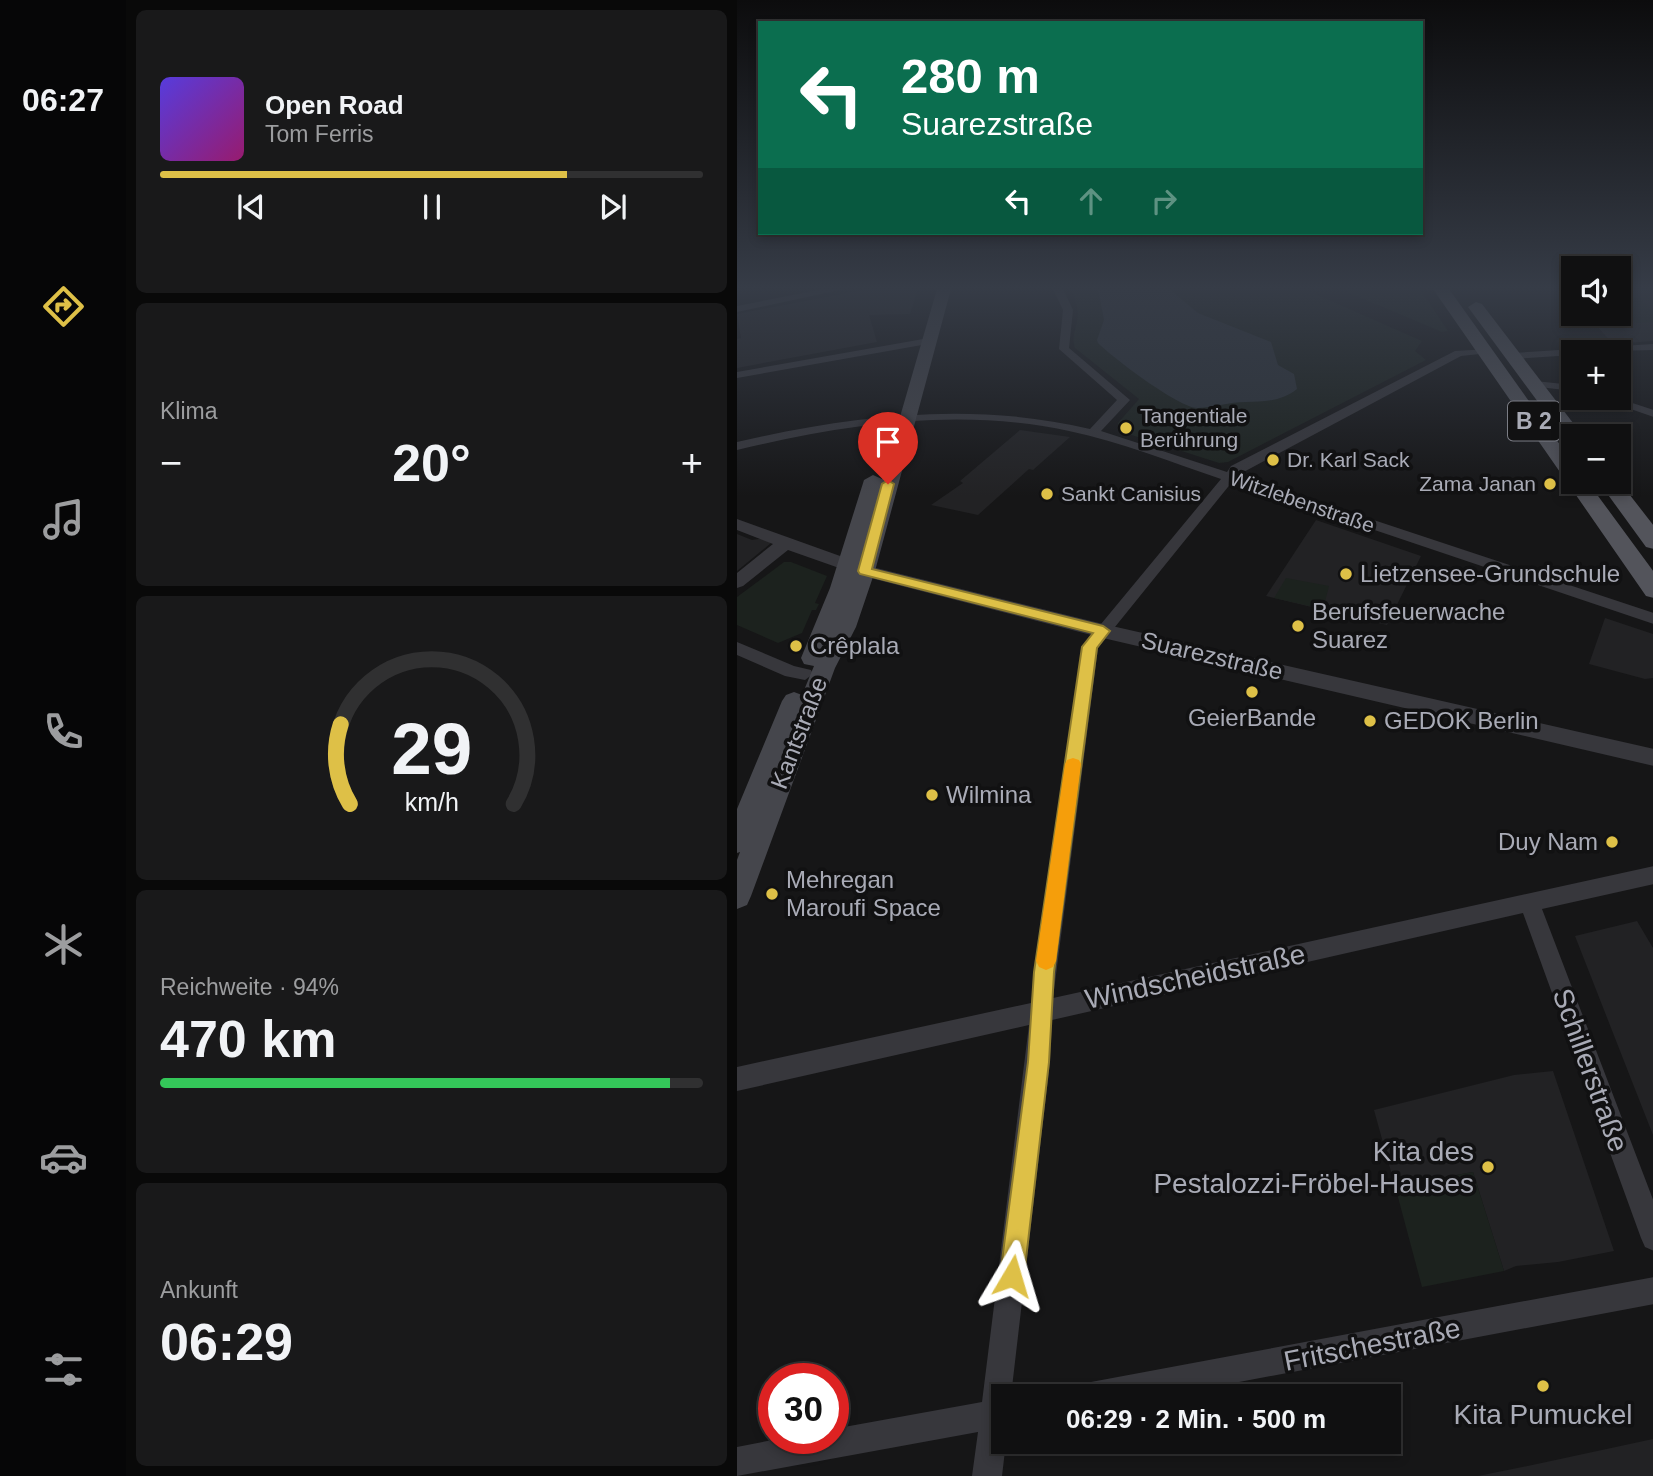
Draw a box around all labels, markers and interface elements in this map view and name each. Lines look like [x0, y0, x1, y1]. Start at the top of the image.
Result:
icon: left [786, 49, 877, 140]
text: 280 m [901, 49, 1040, 103]
text: 06:27 [22, 82, 104, 118]
text: Open Road [265, 90, 404, 120]
text: Suarezstraße [901, 106, 1093, 142]
text: Tom Ferris [265, 121, 374, 147]
icon: left [999, 182, 1037, 220]
icon: ahead [1072, 182, 1110, 220]
icon: right [1145, 182, 1183, 220]
icon: previous [232, 188, 270, 226]
icon: pause [413, 188, 451, 226]
icon: next [594, 188, 632, 226]
map controls [1561, 256, 1631, 494]
button: sound [1561, 256, 1631, 326]
icon: directions [39, 282, 88, 331]
button: + [1561, 340, 1631, 410]
text: Klima [160, 398, 218, 424]
road number: B 2 [1508, 402, 1560, 440]
place label: Tangentiale Berührung [1140, 404, 1247, 451]
pin [858, 412, 918, 484]
marker: Tangentiale Berührung [1118, 420, 1134, 436]
icon: arrive [869, 423, 907, 461]
button: − [1561, 424, 1631, 494]
text: 20° [392, 434, 471, 492]
text: − [160, 442, 182, 484]
text: + [681, 442, 703, 484]
place label: Dr. Karl Sack [1287, 448, 1410, 471]
marker: Dr. Karl Sack [1265, 452, 1281, 468]
street label: Witzlebenstraße [1227, 466, 1378, 537]
place label: Zama Janan [1419, 472, 1536, 495]
marker: Zama Janan [1542, 476, 1558, 492]
place label: Sankt Canisius [1061, 482, 1201, 505]
marker: Sankt Canisius [1039, 486, 1055, 502]
icon: music [39, 495, 88, 544]
place label: Lietzensee-Grundschule [1360, 560, 1620, 587]
marker: Lietzensee-Grundschule [1338, 566, 1354, 582]
place label: Berufsfeuerwache Suarez [1312, 598, 1505, 653]
marker: Berufsfeuerwache Suarez [1290, 618, 1306, 634]
street label: Suarezstraße [1139, 626, 1285, 685]
place label: Crêplala [810, 632, 900, 659]
marker: Crêplala [788, 638, 804, 654]
street label: Kantstraße [765, 673, 832, 792]
marker: GeierBande [1244, 684, 1260, 700]
place label: GeierBande [1188, 704, 1316, 731]
icon: phone [39, 707, 88, 756]
place label: GEDOK Berlin [1384, 707, 1539, 734]
text: 29 [391, 708, 472, 789]
marker: GEDOK Berlin [1362, 713, 1378, 729]
place label: Wilmina [946, 781, 1032, 808]
marker: Wilmina [924, 787, 940, 803]
text: km/h [404, 788, 459, 816]
place label: Duy Nam [1498, 828, 1598, 855]
marker: Duy Nam [1604, 834, 1620, 850]
place label: Mehregan Maroufi Space [786, 866, 941, 921]
marker: Mehregan Maroufi Space [764, 886, 780, 902]
icon: climate [39, 920, 88, 969]
street label: Windscheidstraße [1082, 938, 1308, 1015]
text: Reichweite · 94% [160, 974, 339, 1000]
street label: Schillerstraße [1547, 984, 1634, 1156]
text: 470 km [160, 1010, 336, 1068]
icon: car [39, 1133, 88, 1182]
place label: Kita des Pestalozzi-Fröbel-Hauses [1153, 1136, 1474, 1199]
marker: Kita des Pestalozzi-Fröbel-Hauses [1480, 1159, 1496, 1175]
position arrow [975, 1239, 1049, 1313]
text: Ankunft [160, 1277, 238, 1303]
street label: Fritschestraße [1281, 1312, 1463, 1377]
text: 06:29 [160, 1313, 293, 1371]
icon: filters [39, 1345, 88, 1394]
speed limit sign: 30 [758, 1363, 849, 1454]
marker: Kita Pumuckel [1535, 1378, 1551, 1394]
place label: Kita Pumuckel [1454, 1399, 1632, 1430]
text: 06:29 · 2 Min. · 500 m [1066, 1404, 1326, 1434]

